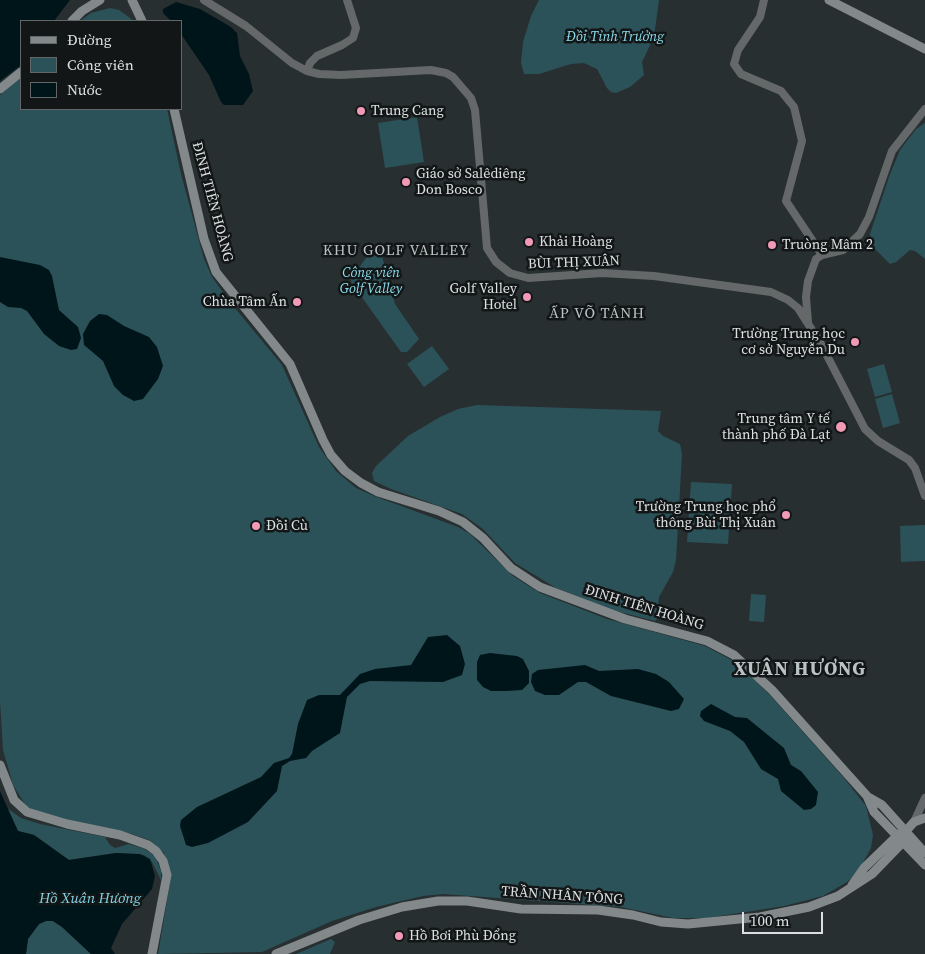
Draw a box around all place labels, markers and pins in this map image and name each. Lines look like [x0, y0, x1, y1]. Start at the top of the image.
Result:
place label: Trung Cang [371, 103, 444, 119]
marker: Trung Cang [355, 105, 367, 117]
place label: Giáo sở Salêdiêng Don Bosco [416, 166, 525, 198]
marker: Giáo sở Salêdiêng Don Bosco [400, 176, 412, 188]
place label: Khải Hoàng [539, 234, 613, 250]
marker: Khải Hoàng [523, 236, 535, 248]
place label: Truòng Mâm 2 [782, 237, 873, 253]
marker: Truòng Mâm 2 [766, 239, 778, 251]
place label: Golf Valley Hotel [450, 281, 517, 314]
marker: Golf Valley Hotel [521, 291, 533, 303]
place label: Chùa Tâm Ấn [203, 294, 287, 310]
marker: Chùa Tâm Ấn [291, 296, 303, 308]
place label: Trường Trung học cơ sở Nguyễn Du [732, 326, 845, 358]
marker: Trường Trung học cơ sở Nguyễn Du [849, 336, 861, 348]
place label: Trung tâm Y tế thành phố Đà Lạt [722, 411, 830, 444]
marker: Trung tâm Y tế thành phố Đà Lạt [834, 420, 848, 434]
place label: Trường Trung học phổ thông Bùi Thị Xuân [636, 499, 776, 532]
marker: Trường Trung học phổ thông Bùi Thị Xuân [780, 509, 792, 521]
place label: Đồi Cù [266, 518, 308, 534]
marker: Đồi Cù [250, 520, 262, 532]
place label: Hồ Bơi Phù Đổng [409, 928, 516, 944]
marker: Hồ Bơi Phù Đổng [393, 930, 405, 942]

